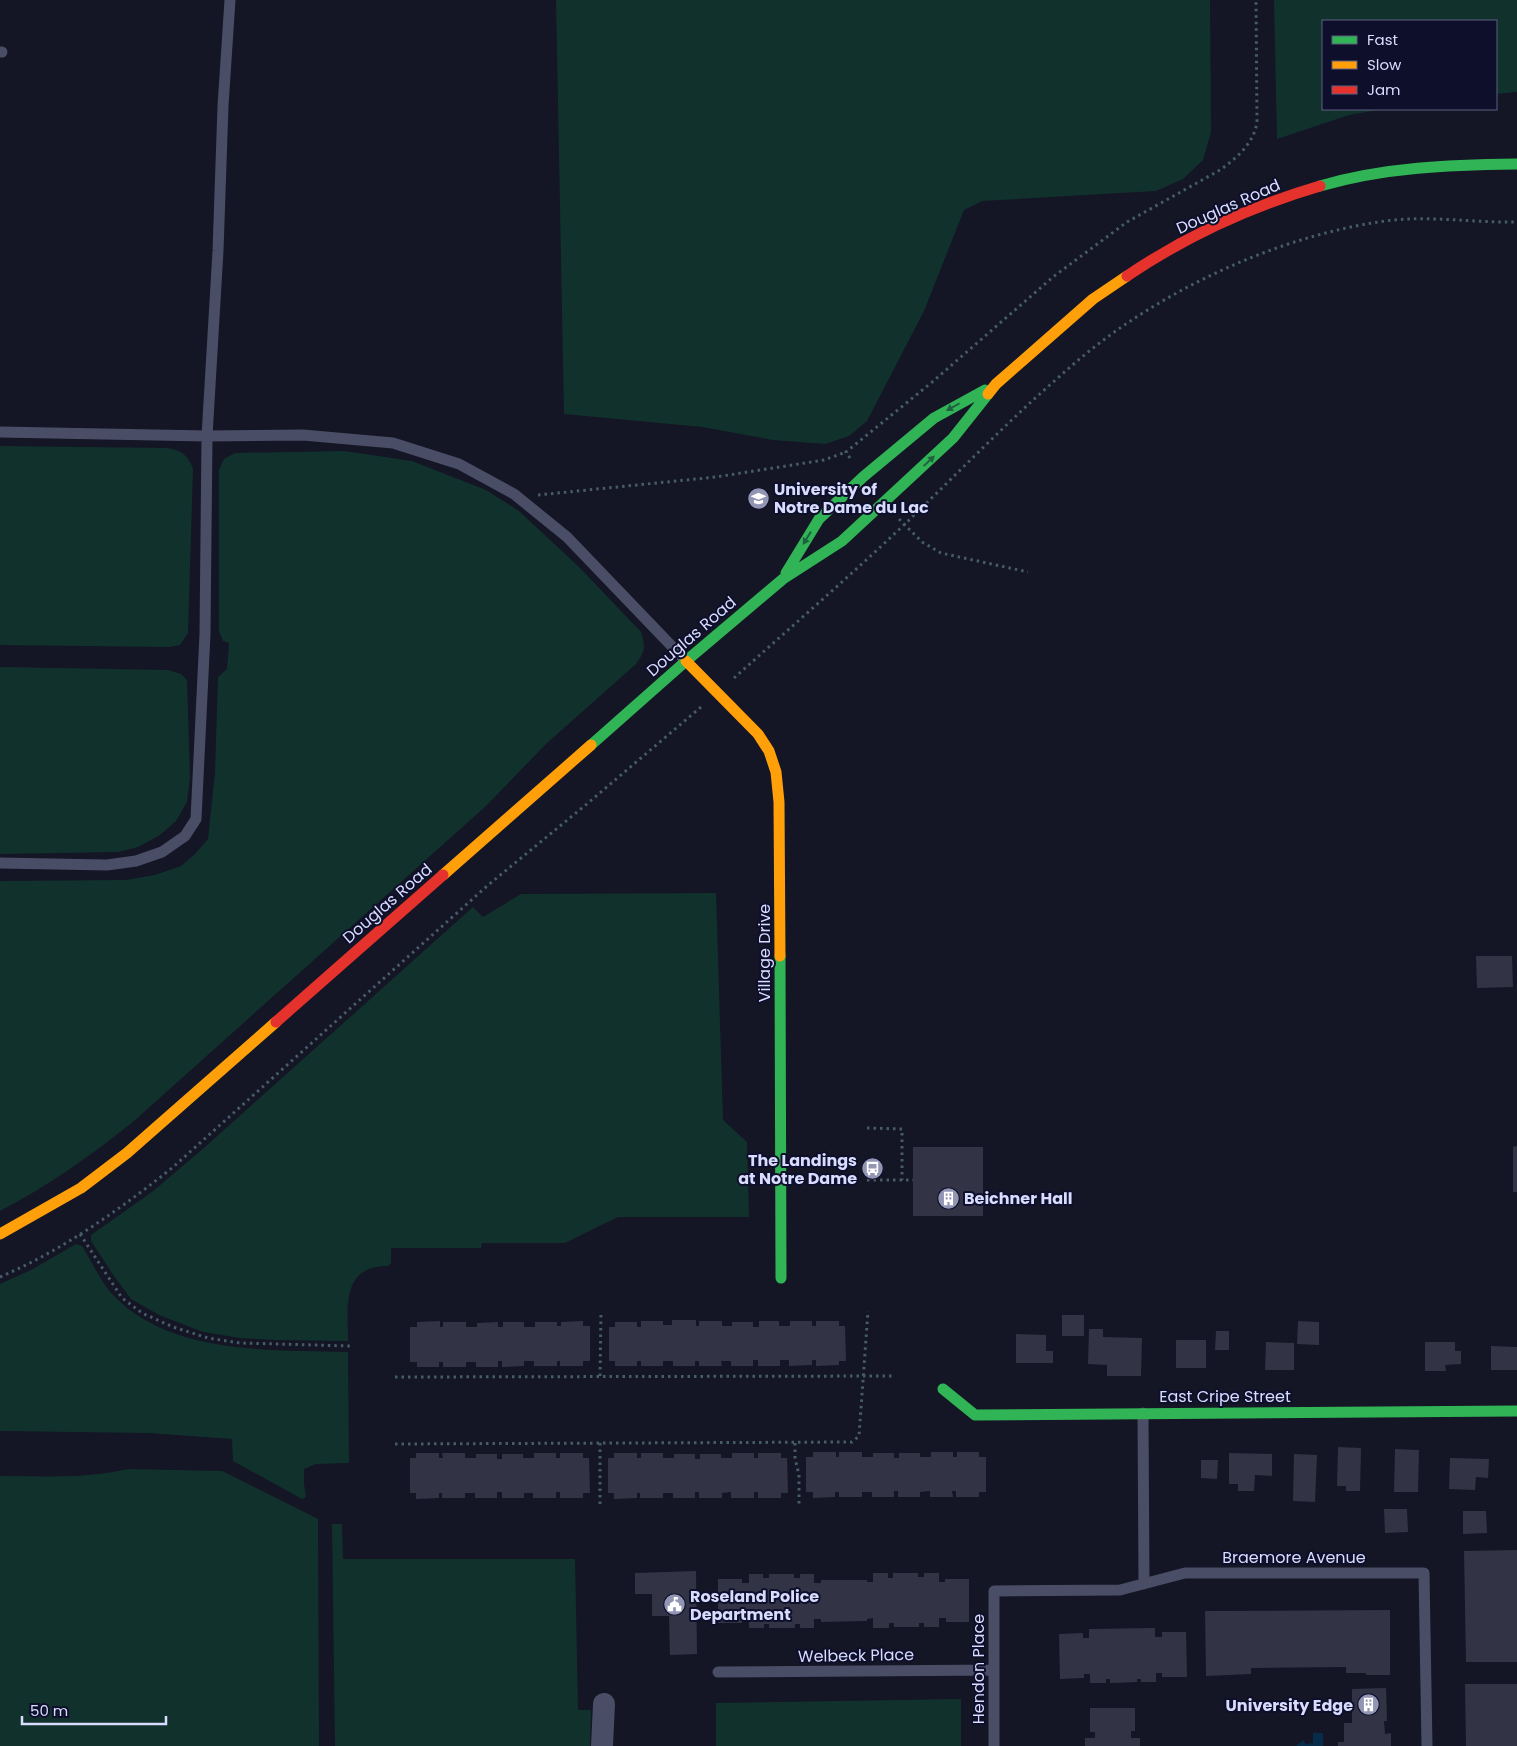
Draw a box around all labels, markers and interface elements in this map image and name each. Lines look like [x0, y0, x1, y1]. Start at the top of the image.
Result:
legend [1322, 20, 1497, 110]
text: Fast [1367, 29, 1398, 50]
text: Slow [1367, 54, 1402, 75]
text: Jam [1367, 79, 1401, 100]
street label: Douglas Road [1173, 173, 1284, 240]
one-way arrow [946, 403, 960, 412]
one-way arrow [923, 455, 935, 467]
place label: University of Notre Dame du Lac [774, 478, 929, 519]
school or university icon: University of Notre Dame du Lac [746, 486, 770, 510]
one-way arrow [803, 532, 812, 545]
street label: Douglas Road [642, 591, 741, 682]
street label: Douglas Road [338, 858, 437, 949]
street label: Village Drive [753, 904, 776, 1002]
place label: The Landings at Notre Dame [738, 1149, 857, 1190]
bus stop icon: The Landings at Notre Dame [861, 1157, 885, 1181]
building icon: Beichner Hall [936, 1186, 960, 1210]
place label: Beichner Hall [964, 1187, 1072, 1210]
street label: East Cripe Street [1159, 1385, 1291, 1408]
street label: Braemore Avenue [1222, 1546, 1366, 1569]
place label: Roseland Police Department [690, 1585, 819, 1626]
public building icon: Roseland Police Department [662, 1593, 686, 1617]
street label: Hendon Place [967, 1614, 990, 1724]
street label: Welbeck Place [798, 1643, 914, 1668]
building icon: University Edge [1357, 1693, 1381, 1717]
scale bar [22, 1694, 166, 1726]
place label: University Edge [1226, 1694, 1353, 1717]
text: 50 m [30, 1700, 68, 1721]

